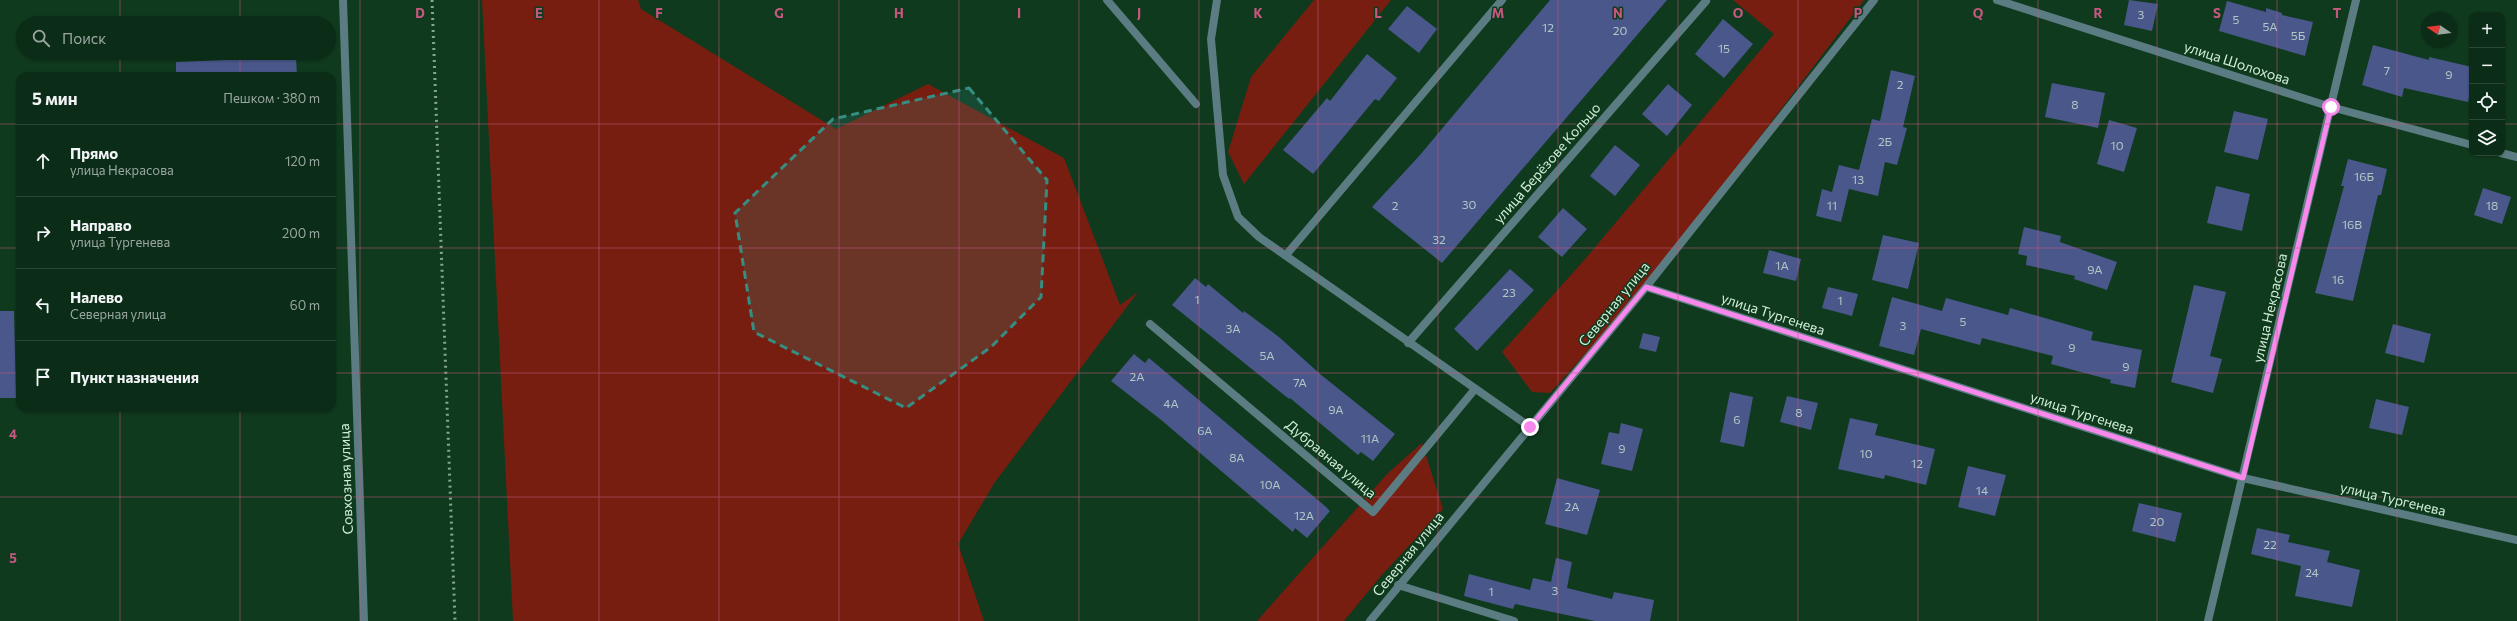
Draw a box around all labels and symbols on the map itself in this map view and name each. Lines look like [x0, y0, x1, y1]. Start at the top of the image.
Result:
text: D [415, 5, 425, 21]
text: E [535, 5, 543, 21]
text: F [655, 5, 663, 21]
text: G [774, 5, 784, 21]
text: H [894, 5, 904, 21]
text: I [1017, 5, 1021, 21]
text: J [1137, 5, 1141, 21]
text: K [1253, 5, 1263, 21]
text: L [1374, 5, 1382, 21]
text: M [1492, 5, 1504, 21]
text: N [1613, 5, 1623, 21]
text: O [1733, 5, 1744, 21]
text: P [1854, 5, 1863, 21]
text: Q [1973, 5, 1984, 21]
text: R [2094, 5, 2103, 21]
text: S [2213, 5, 2221, 21]
text: T [2333, 5, 2342, 21]
house number: 3 [2138, 7, 2145, 21]
house number: 5 [2233, 12, 2240, 26]
north arrow [2421, 12, 2457, 48]
house number: 5А [2263, 19, 2277, 33]
house number: 12 [1542, 20, 1554, 34]
house number: 20 [1613, 23, 1627, 37]
house number: 5Б [2291, 28, 2306, 42]
street label: улица Шолохова [2182, 37, 2292, 88]
house number: 15 [1718, 41, 1730, 55]
house number: 7 [2384, 63, 2390, 77]
house number: 9 [2445, 67, 2453, 81]
house number: 2 [1897, 77, 1904, 91]
house number: 8 [2071, 97, 2079, 111]
route start [2322, 98, 2340, 116]
street label: улица Берёзове Кольцо [1490, 99, 1604, 226]
house number: 2Б [1878, 134, 1893, 148]
house number: 10 [2111, 138, 2124, 152]
house number: 16Б [2354, 169, 2374, 183]
house number: 13 [1852, 172, 1864, 186]
house number: 30 [1462, 197, 1477, 211]
house number: 2 [1392, 198, 1399, 212]
house number: 11 [1827, 198, 1837, 212]
house number: 18 [2486, 198, 2498, 212]
house number: 16В [2342, 217, 2362, 231]
house number: 32 [1432, 232, 1446, 246]
street label: улица Некрасова [2249, 252, 2290, 364]
street label: Северная улица [1574, 258, 1653, 349]
house number: 1А [1775, 258, 1789, 272]
house number: 9А [2087, 262, 2103, 276]
house number: 16 [2332, 272, 2344, 286]
house number: 23 [1502, 285, 1516, 299]
street label: улица Тургенева [1719, 289, 1827, 338]
house number: 1 [1194, 292, 1200, 306]
house number: 1 [1837, 293, 1843, 307]
house number: 5 [1960, 314, 1967, 328]
house number: 3 [1900, 318, 1907, 332]
house number: 3А [1226, 321, 1240, 335]
house number: 9 [2068, 340, 2076, 354]
house number: 5А [1260, 348, 1274, 362]
house number: 9 [2122, 359, 2130, 373]
house number: 2А [1130, 369, 1144, 383]
house number: 7А [1293, 375, 1307, 389]
street label: улица Тургенева [2028, 388, 2136, 437]
house number: 4А [1163, 396, 1179, 410]
house number: 9А [1328, 402, 1344, 416]
house number: 8 [1795, 405, 1803, 419]
house number: 6 [1733, 412, 1741, 426]
street label: Дубравная улица [1283, 416, 1380, 501]
route end [1521, 418, 1539, 436]
street label: Совхозная улица [335, 423, 356, 535]
house number: 6А [1197, 423, 1213, 437]
text: 4 [9, 426, 17, 442]
house number: 11А [1361, 431, 1379, 445]
house number: 9 [1618, 441, 1626, 455]
house number: 10 [1860, 446, 1873, 460]
house number: 8А [1229, 450, 1245, 464]
house number: 12 [1911, 456, 1923, 470]
house number: 10А [1260, 477, 1280, 491]
street label: улица Тургенева [2339, 478, 2448, 519]
house number: 14 [1976, 483, 1988, 497]
house number: 2А [1565, 499, 1579, 513]
house number: 12А [1294, 508, 1314, 522]
street label: Северная улица [1368, 508, 1447, 599]
house number: 20 [2150, 514, 2164, 528]
house number: 22 [2263, 537, 2277, 551]
text: 5 [9, 550, 17, 566]
house number: 24 [2305, 565, 2319, 579]
house number: 3 [1552, 583, 1559, 597]
house number: 1 [1488, 584, 1494, 598]

